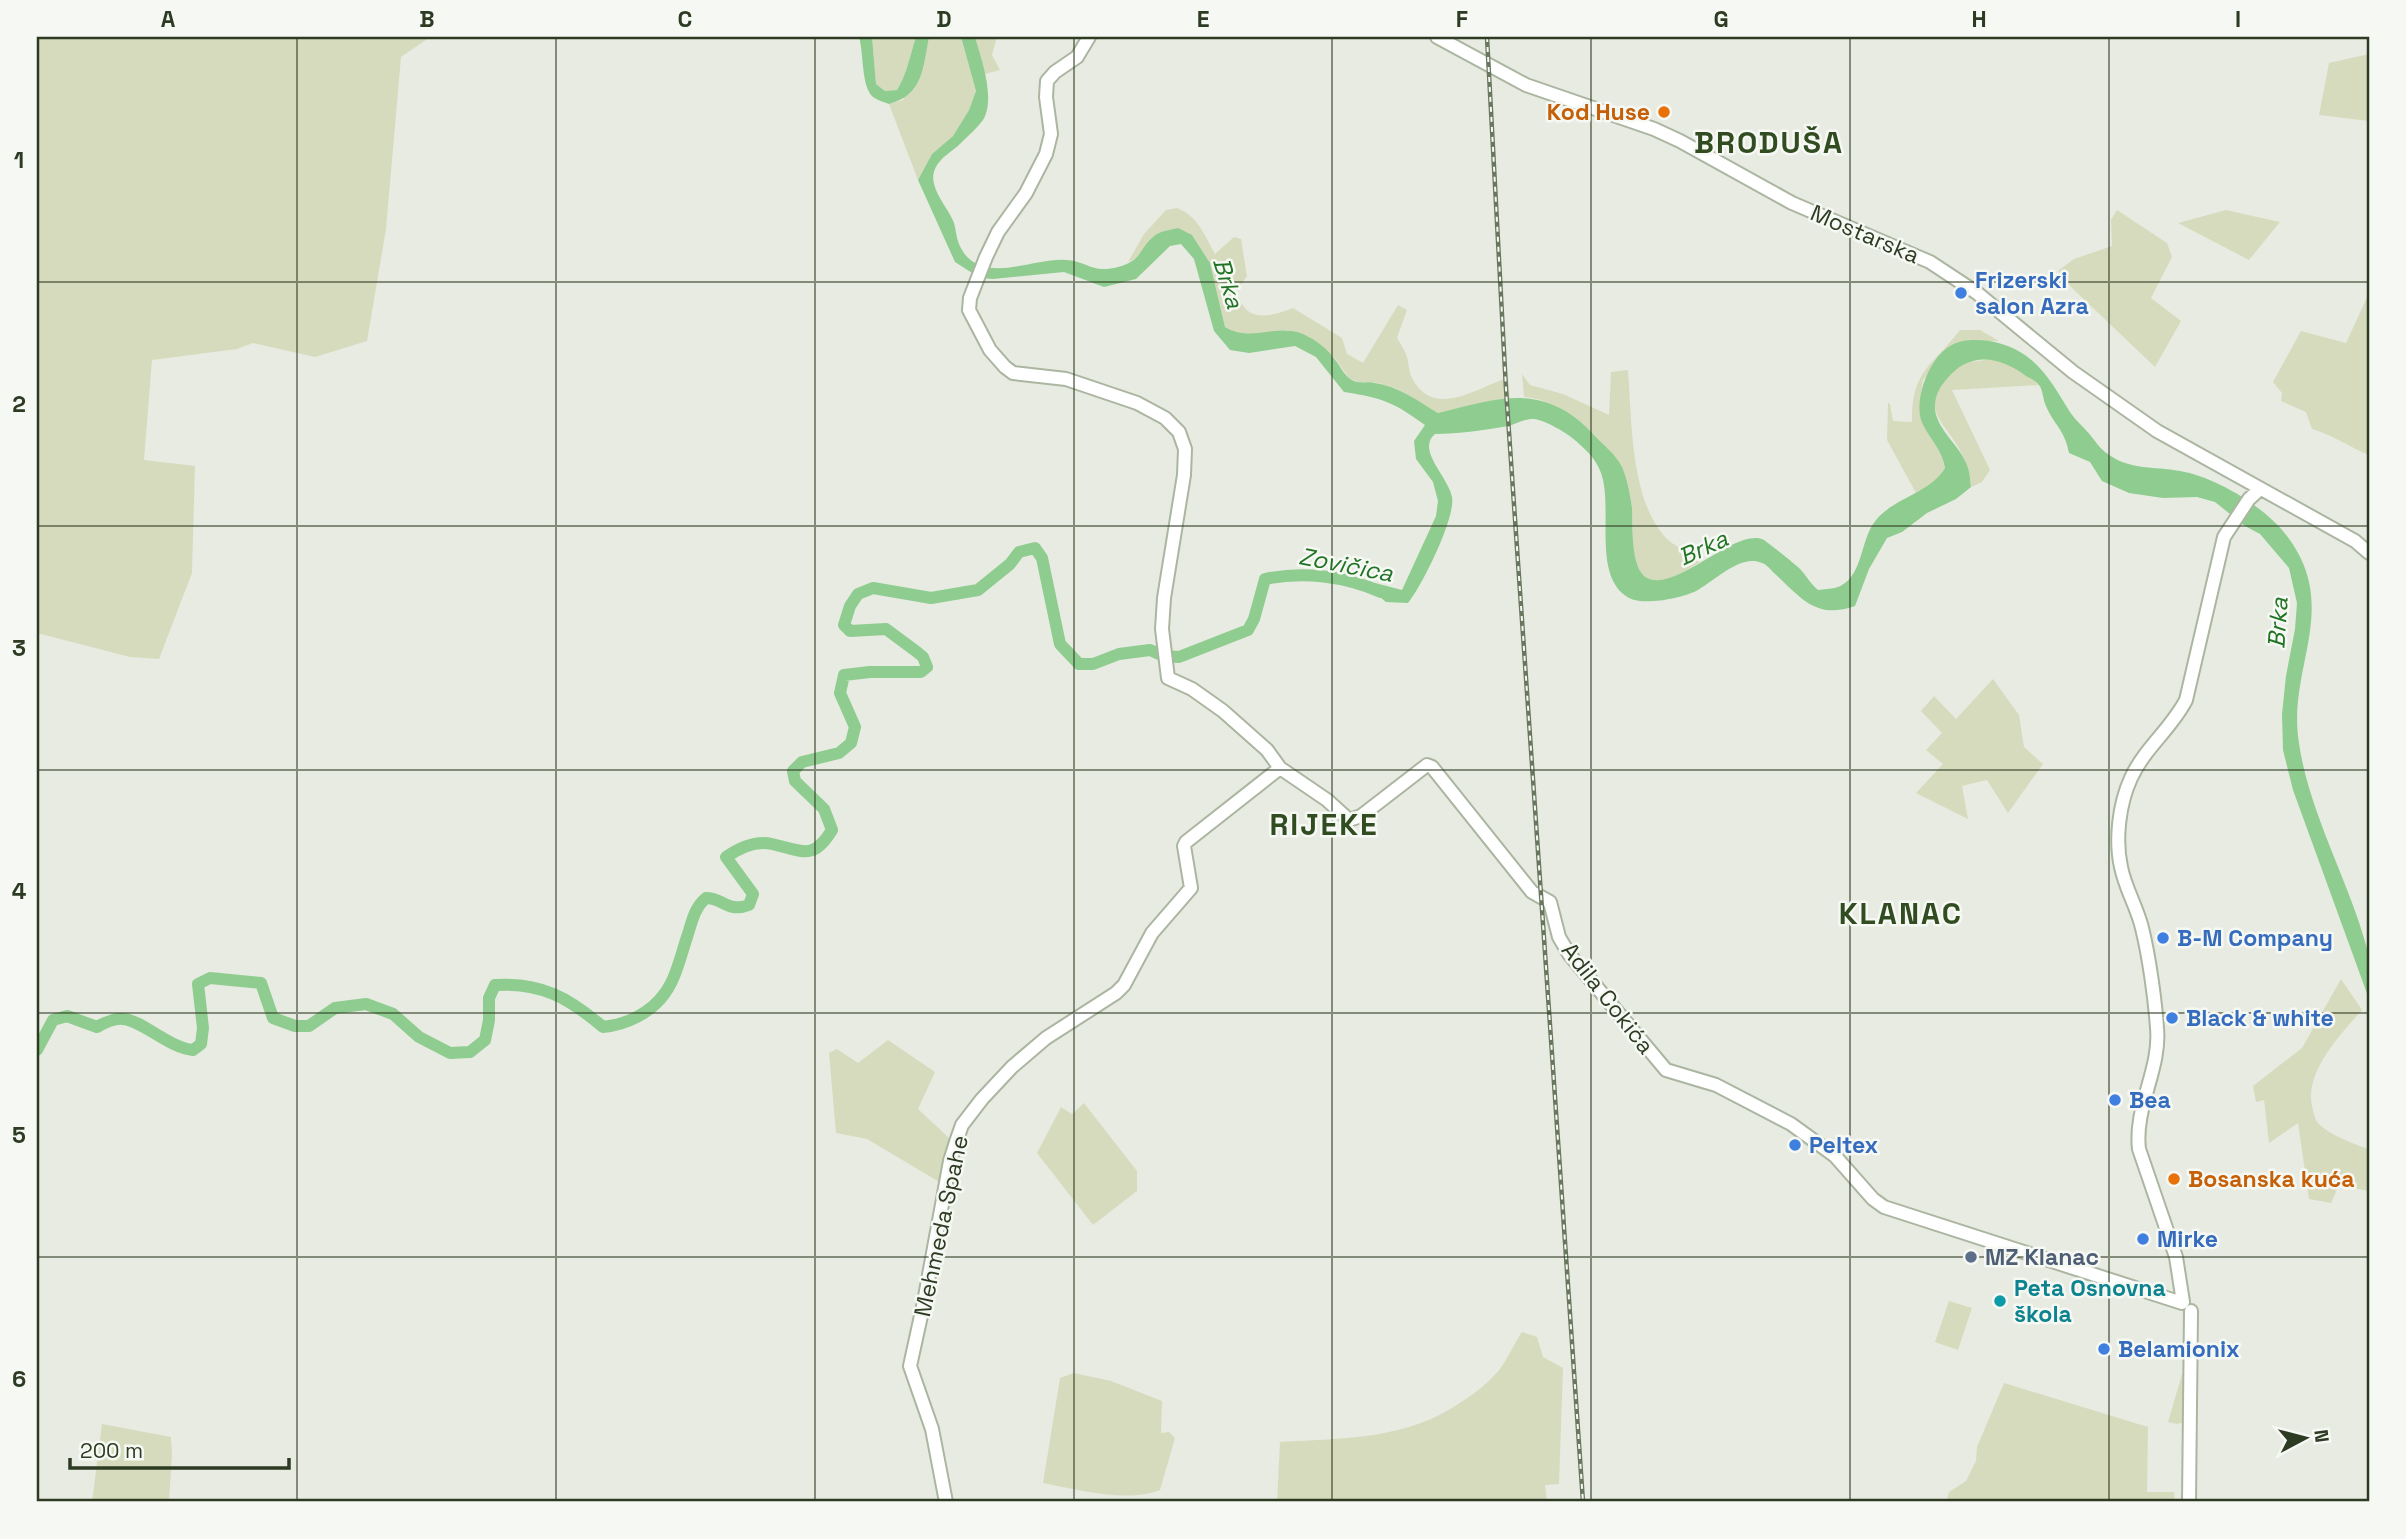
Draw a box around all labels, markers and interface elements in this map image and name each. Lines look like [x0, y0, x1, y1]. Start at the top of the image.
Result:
text: A [161, 4, 176, 34]
text: B [419, 4, 435, 34]
text: C [678, 4, 692, 34]
text: D [936, 4, 952, 34]
text: E [1197, 4, 1209, 34]
text: F [1456, 4, 1468, 34]
text: G [1713, 4, 1729, 34]
text: H [1971, 4, 1987, 34]
text: I [2235, 4, 2241, 34]
place label: Kod Huse [1547, 97, 1650, 127]
marker: Kod Huse [1656, 104, 1672, 120]
district label: BRODUŠA [1694, 123, 1844, 162]
text: 1 [14, 145, 24, 175]
street label: Mostarska [1806, 198, 1924, 270]
water label: Brka [1206, 254, 1251, 312]
place label: Frizerski salon Azra [1975, 265, 2089, 321]
marker: Frizerski salon Azra [1953, 285, 1969, 301]
text: 2 [12, 389, 26, 419]
water label: Brka [1673, 523, 1733, 572]
water label: Zovičica [1296, 540, 1396, 589]
water label: Brka [2260, 596, 2295, 650]
text: 3 [12, 633, 26, 663]
district label: RIJEKE [1269, 805, 1379, 844]
text: 4 [12, 876, 27, 906]
district label: KLANAC [1839, 894, 1963, 933]
place label: B-M Company [2177, 923, 2333, 953]
marker: B-M Company [2155, 930, 2171, 946]
street label: Adila Cokića [1555, 936, 1661, 1060]
place label: Black & white [2186, 1003, 2334, 1033]
marker: Black & white [2164, 1010, 2180, 1026]
place label: Bea [2129, 1085, 2171, 1115]
marker: Bea [2107, 1092, 2123, 1108]
text: 5 [12, 1120, 26, 1150]
place label: Peltex [1809, 1130, 1879, 1160]
street label: Mehmeda Spahe [907, 1133, 975, 1319]
marker: Peltex [1787, 1137, 1803, 1153]
place label: Bosanska kuća [2188, 1164, 2355, 1194]
marker: Bosanska kuća [2166, 1171, 2182, 1187]
place label: Mirke [2157, 1224, 2218, 1254]
marker: Mirke [2135, 1231, 2151, 1247]
place label: MZ Klanac [1985, 1242, 2099, 1272]
marker: MZ Klanac [1963, 1249, 1979, 1265]
place label: Peta Osnovna škola [2014, 1273, 2166, 1329]
marker: Peta Osnovna škola [1992, 1293, 2008, 1309]
place label: Belamionix [2118, 1334, 2240, 1364]
marker: Belamionix [2096, 1341, 2112, 1357]
text: 6 [12, 1364, 26, 1394]
north arrow [2270, 1402, 2340, 1472]
scale bar [70, 1427, 289, 1471]
text: N [2308, 1428, 2335, 1444]
text: 200 m [80, 1437, 143, 1464]

